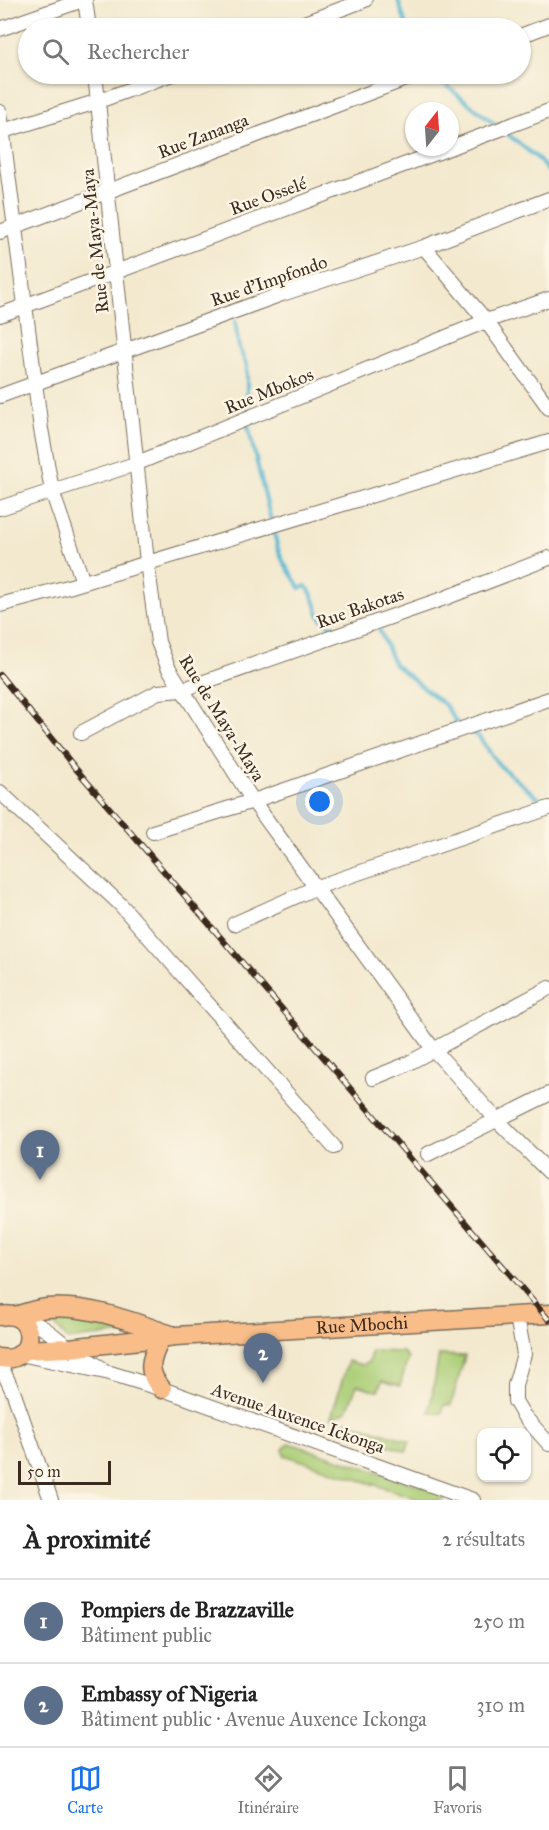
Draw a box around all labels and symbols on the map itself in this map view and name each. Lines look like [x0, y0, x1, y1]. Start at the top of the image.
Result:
north arrow [405, 102, 459, 156]
street label: Rue Zananga [155, 108, 252, 164]
street label: Rue de Maya-Maya [76, 167, 114, 314]
street label: Rue Osselé [227, 172, 310, 220]
street label: Rue d'Impfondo [208, 251, 330, 311]
street label: Rue Mbokos [221, 363, 317, 419]
street label: Rue Bakotas [313, 583, 407, 633]
street label: Rue de Maya-Maya [174, 651, 270, 786]
your location [305, 787, 334, 816]
pin: 1 [20, 1130, 60, 1180]
street label: Rue Mbochi [315, 1311, 409, 1339]
pin: 2 [244, 1334, 282, 1383]
street label: Avenue Auxence Ickonga [207, 1378, 388, 1459]
scale bar [18, 1458, 111, 1486]

